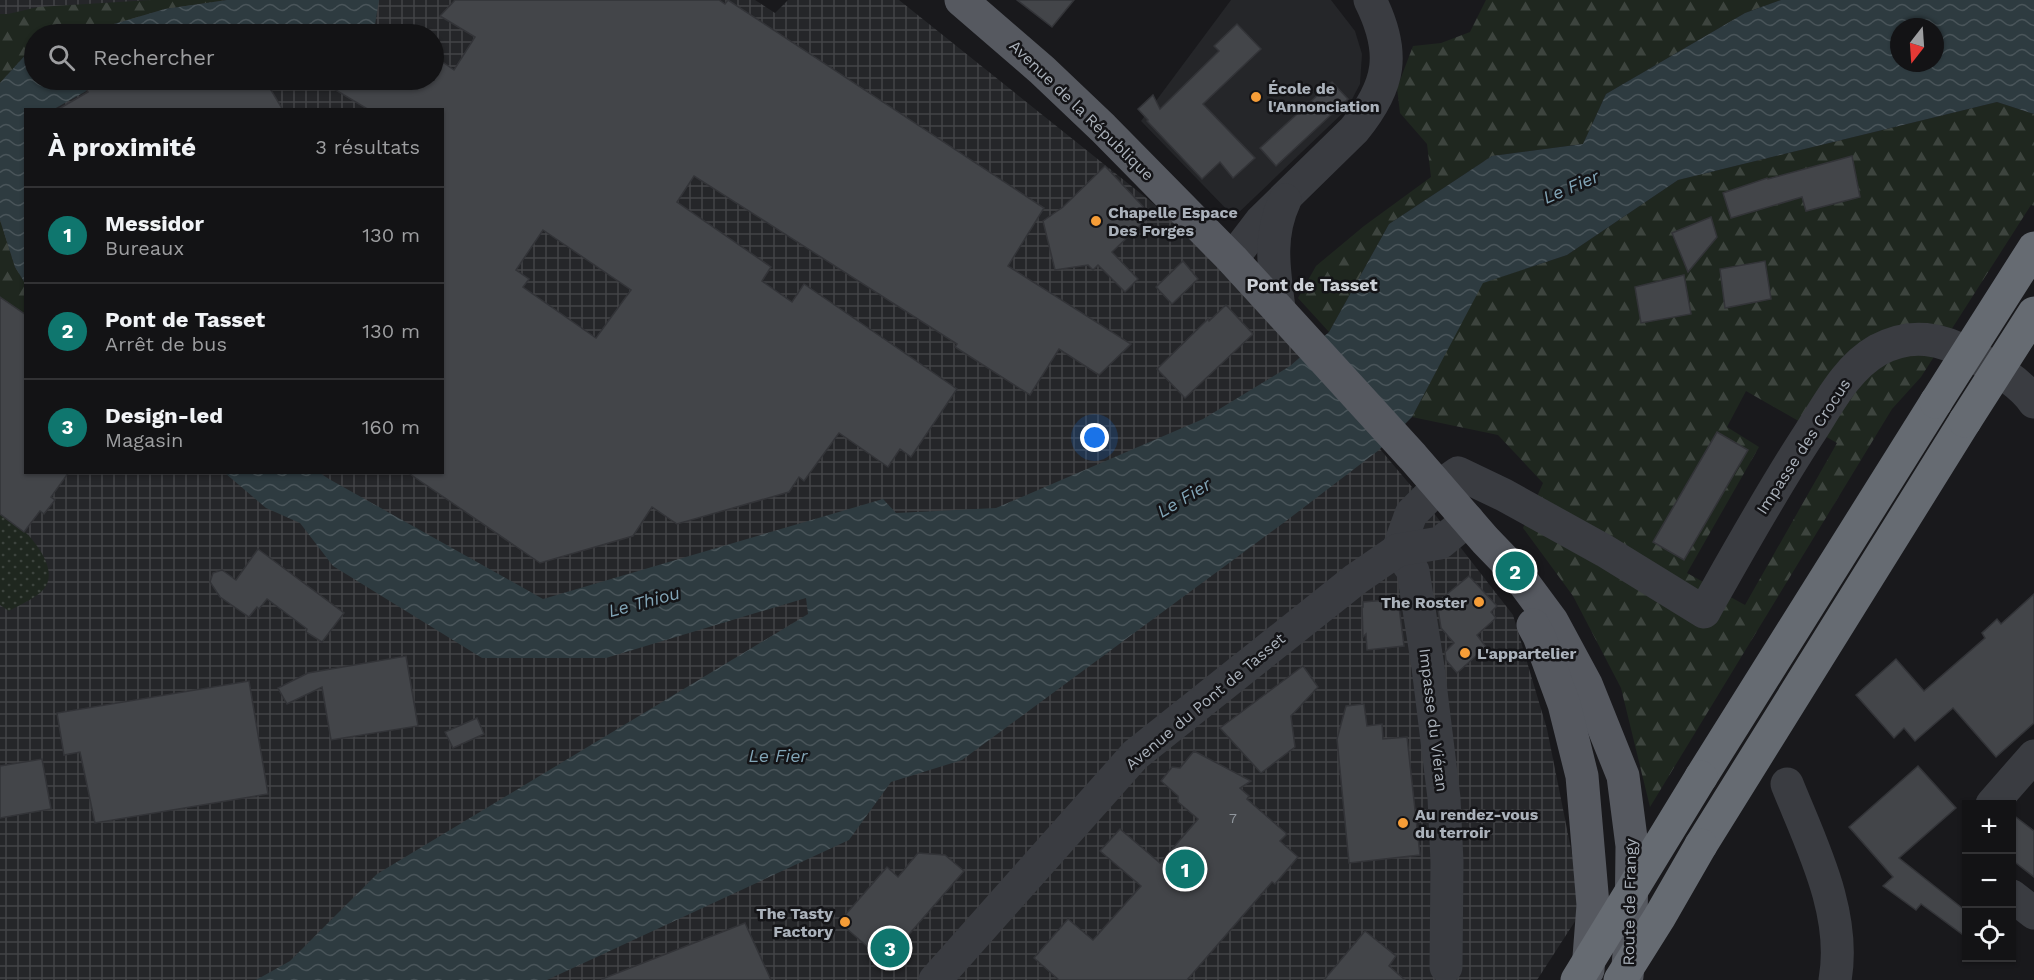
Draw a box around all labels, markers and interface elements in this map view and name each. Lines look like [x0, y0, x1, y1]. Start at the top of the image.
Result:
north arrow [1890, 18, 1944, 72]
search box [24, 24, 444, 90]
street label: Avenue de la République [1005, 36, 1158, 184]
icon: search [45, 41, 78, 74]
text: Rechercher [93, 45, 215, 70]
place label: École de l'Annonciation [1268, 79, 1380, 116]
marker: École de l'Annonciation [1249, 90, 1263, 104]
text: À proximité [48, 132, 196, 162]
text: 3 résultats [315, 135, 420, 159]
water label: Le Fier [1540, 165, 1603, 208]
place label: Chapelle Espace Des Forges [1108, 203, 1238, 240]
text: Messidor [105, 211, 204, 236]
marker: Chapelle Espace Des Forges [1089, 214, 1103, 228]
text: 1 [63, 223, 72, 247]
text: 130 m [362, 223, 420, 247]
text: Bureaux [105, 236, 184, 260]
district label: Pont de Tasset [1246, 274, 1378, 295]
text: Pont de Tasset [105, 307, 265, 332]
text: 2 [62, 319, 73, 343]
text: 130 m [362, 319, 420, 343]
text: Arrêt de bus [105, 332, 227, 356]
street label: Impasse des Crocus [1752, 375, 1854, 518]
text: Design-led [105, 403, 223, 428]
text: 3 [62, 415, 73, 439]
text: 160 m [362, 415, 420, 439]
your location [1080, 423, 1109, 452]
text: Magasin [105, 428, 183, 452]
water label: Le Fier [1153, 473, 1215, 522]
pin: 2 [1496, 548, 1534, 594]
water label: Le Thiou [606, 582, 682, 621]
place label: The Roster [1381, 593, 1467, 612]
marker: The Roster [1472, 595, 1486, 609]
street label: Avenue du Pont de Tasset [1122, 629, 1289, 774]
place label: L'appartelier [1477, 644, 1576, 663]
marker: L'appartelier [1458, 646, 1472, 660]
street label: Impasse du Viéran [1415, 647, 1452, 793]
water label: Le Fier [749, 745, 809, 766]
map controls [1962, 800, 2016, 962]
button: + [1962, 800, 2016, 854]
place label: Au rendez-vous du terroir [1415, 805, 1539, 842]
house number: 7 [1229, 810, 1237, 826]
marker: Au rendez-vous du terroir [1396, 816, 1410, 830]
street label: Route de Frangy [1619, 838, 1640, 966]
pin: 1 [1166, 846, 1204, 892]
button: − [1962, 854, 2016, 908]
place label: The Tasty Factory [756, 904, 834, 941]
button: locate [1962, 908, 2016, 962]
marker: The Tasty Factory [838, 915, 852, 929]
pin: 3 [870, 926, 910, 970]

